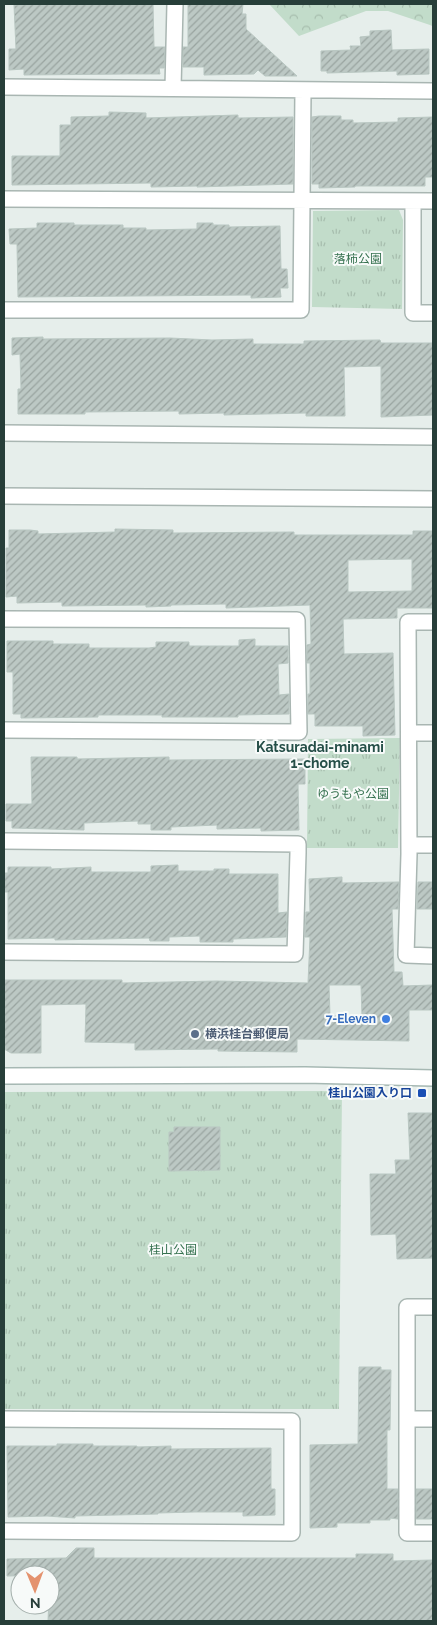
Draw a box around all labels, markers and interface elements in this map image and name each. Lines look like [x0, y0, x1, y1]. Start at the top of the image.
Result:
park label: 落柿公園 [334, 252, 382, 266]
district label: Katsuradai-minami 1-chome [256, 739, 384, 771]
park label: ゆうもや公園 [317, 787, 389, 801]
place label: 7-Eleven [326, 1012, 376, 1026]
marker: 7-Eleven [380, 1013, 392, 1025]
place label: 横浜桂台郵便局 [205, 1027, 289, 1041]
marker: 横浜桂台郵便局 [189, 1028, 201, 1040]
place label: 桂山公園入り口 [328, 1086, 412, 1100]
marker: 桂山公園入り口 [416, 1087, 428, 1099]
park label: 桂山公園 [149, 1243, 197, 1257]
north arrow [10, 1565, 60, 1615]
text: N [30, 1595, 41, 1611]

